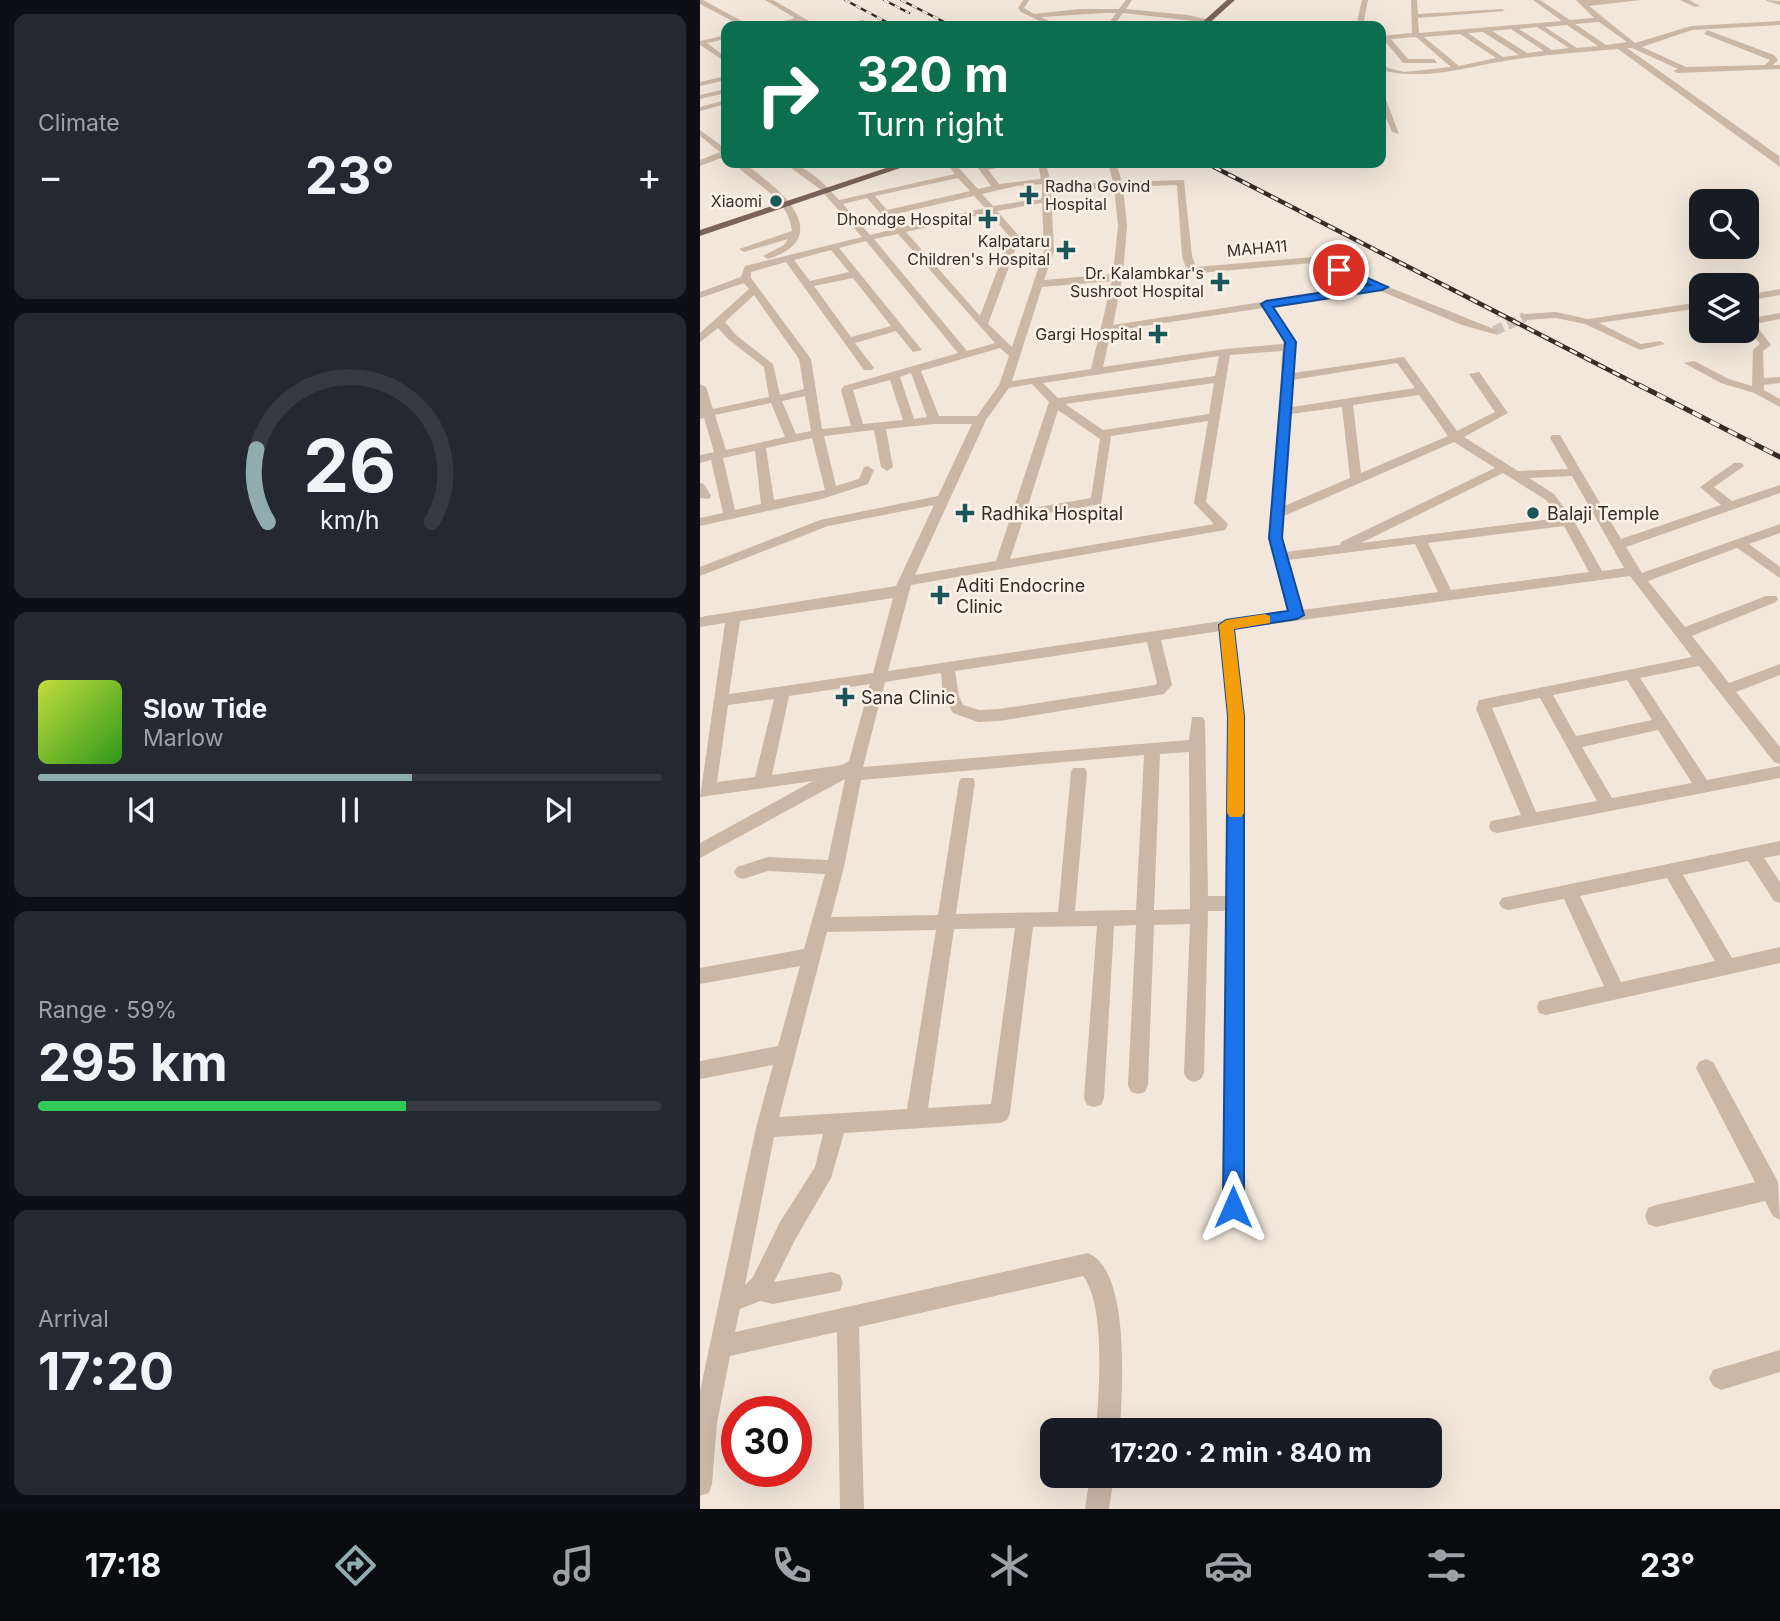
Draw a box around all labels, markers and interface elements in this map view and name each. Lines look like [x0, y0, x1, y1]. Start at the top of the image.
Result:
text: 320 m [857, 45, 1009, 104]
icon: right [742, 49, 833, 140]
text: Turn right [857, 105, 1004, 144]
text: Climate [38, 109, 120, 137]
text: 23° [305, 144, 395, 207]
text: − [38, 153, 63, 199]
text: + [637, 153, 662, 199]
place label: Radha Govind Hospital [1045, 176, 1150, 214]
marker: Radha Govind Hospital [1019, 185, 1039, 205]
map controls [1689, 189, 1759, 343]
button: search [1689, 189, 1759, 259]
place label: Xiaomi [711, 191, 762, 211]
marker: Xiaomi [768, 193, 784, 209]
place label: Dhondge Hospital [837, 209, 972, 229]
marker: Dhondge Hospital [978, 209, 998, 229]
place label: Kalpataru Children's Hospital [907, 231, 1050, 269]
street label: MAHA11 [1226, 235, 1288, 261]
marker: Kalpataru Children's Hospital [1056, 240, 1076, 260]
pin [1309, 240, 1369, 300]
icon: arrive [1320, 251, 1358, 289]
place label: Dr. Kalambkar's Sushroot Hospital [1070, 263, 1204, 301]
marker: Dr. Kalambkar's Sushroot Hospital [1210, 272, 1230, 292]
button: layers [1689, 273, 1759, 343]
place label: Gargi Hospital [1035, 324, 1142, 344]
marker: Gargi Hospital [1148, 324, 1168, 344]
text: 26 [303, 421, 397, 510]
marker: Radhika Hospital [955, 503, 975, 523]
place label: Radhika Hospital [981, 503, 1123, 524]
place label: Balaji Temple [1547, 503, 1659, 524]
text: km/h [320, 504, 380, 534]
marker: Balaji Temple [1525, 505, 1541, 521]
place label: Aditi Endocrine Clinic [956, 575, 1085, 617]
marker: Aditi Endocrine Clinic [930, 585, 950, 605]
marker: Sana Clinic [835, 687, 855, 707]
place label: Sana Clinic [861, 687, 956, 708]
text: Slow Tide [143, 693, 267, 724]
text: Marlow [143, 724, 223, 752]
icon: previous [123, 791, 161, 829]
icon: pause [331, 791, 369, 829]
icon: next [539, 791, 577, 829]
text: Range · 59% [38, 996, 177, 1024]
text: 295 km [38, 1031, 228, 1094]
position arrow [1196, 1170, 1270, 1244]
text: Arrival [38, 1305, 109, 1333]
text: 17:20 [38, 1340, 174, 1403]
speed limit sign: 30 [721, 1396, 812, 1487]
text: 17:20 · 2 min · 840 m [1110, 1437, 1372, 1468]
icon: directions [331, 1541, 380, 1590]
icon: music [549, 1541, 598, 1590]
icon: phone [767, 1541, 816, 1590]
icon: climate [985, 1541, 1034, 1590]
icon: car [1204, 1541, 1253, 1590]
icon: filters [1422, 1541, 1471, 1590]
text: 17:18 [85, 1546, 161, 1585]
text: 23° [1640, 1546, 1695, 1585]

